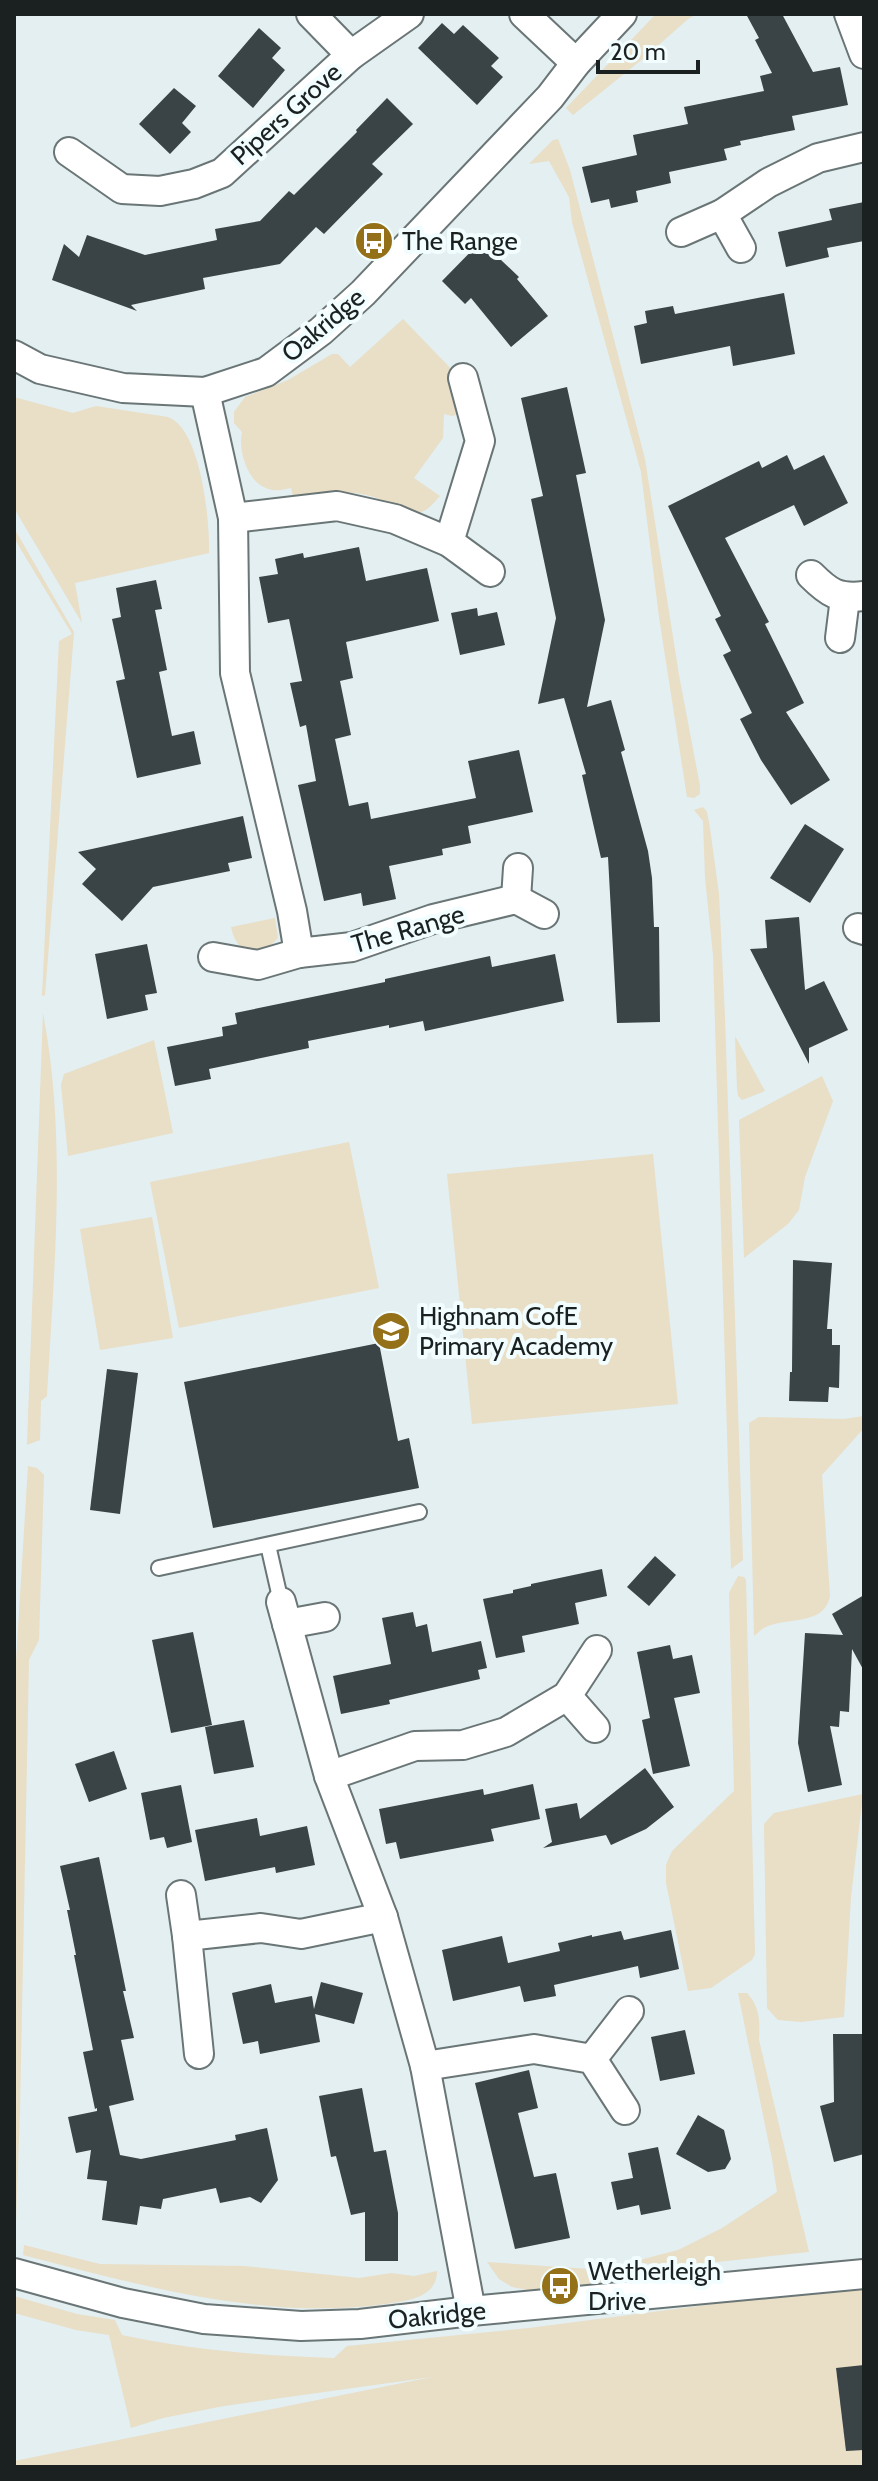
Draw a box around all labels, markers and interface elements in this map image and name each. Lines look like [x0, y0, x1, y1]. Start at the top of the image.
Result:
scale bar [598, 24, 698, 74]
text: 20 m [610, 37, 666, 66]
street label: Pipers Grove [224, 56, 348, 172]
bus stop icon: The Range [353, 220, 395, 262]
place label: The Range [402, 225, 518, 257]
street label: Oakridge [275, 281, 371, 369]
street label: The Range [348, 898, 468, 960]
place label: Highnam CofE Primary Academy [419, 1300, 613, 1362]
school or university icon: Highnam CofE Primary Academy [370, 1310, 412, 1352]
place label: Wetherleigh Drive [588, 2255, 721, 2317]
bus stop icon: Wetherleigh Drive [539, 2265, 581, 2307]
street label: Oakridge [386, 2294, 488, 2336]

